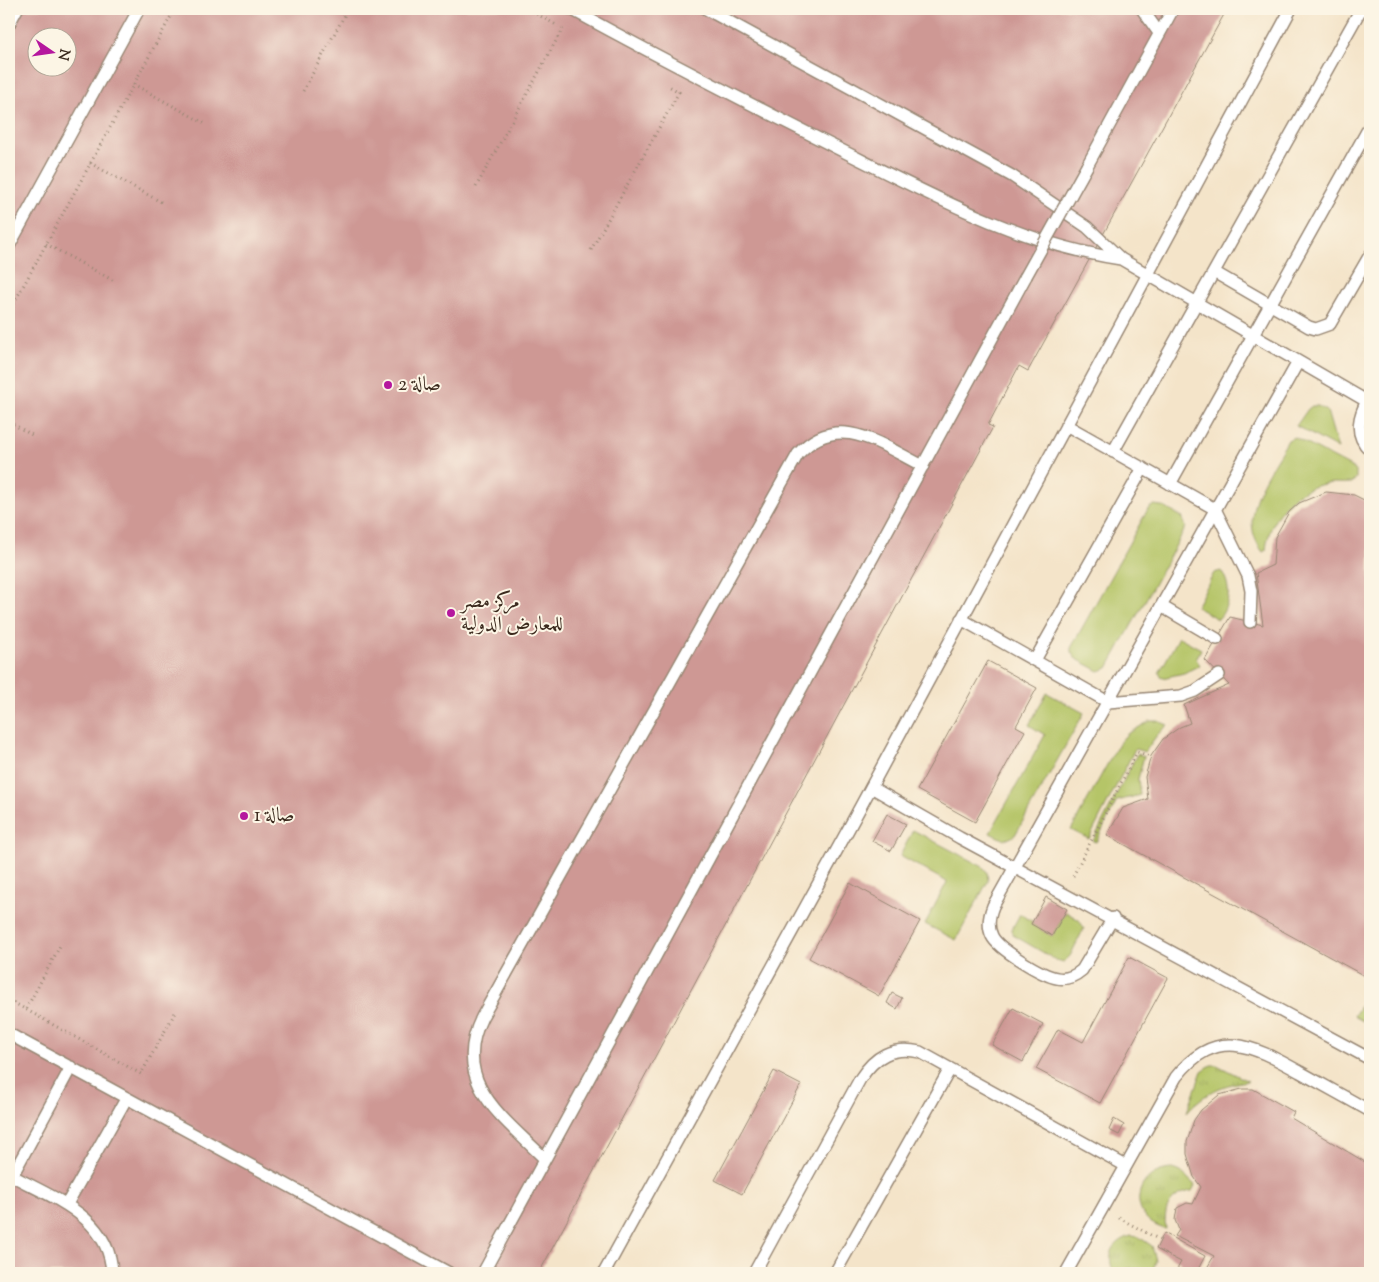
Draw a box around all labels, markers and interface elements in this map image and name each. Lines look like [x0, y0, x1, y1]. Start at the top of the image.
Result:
north arrow [28, 28, 78, 78]
text: N [52, 47, 74, 62]
place label: صالة 2 [398, 371, 441, 400]
marker: صالة 2 [382, 379, 394, 391]
place label: مركز مصر للمعارض الدولية [459, 588, 563, 640]
marker: مركز مصر للمعارض الدولية [445, 607, 457, 619]
place label: صالة 1 [254, 802, 295, 831]
marker: صالة 1 [238, 810, 250, 822]

